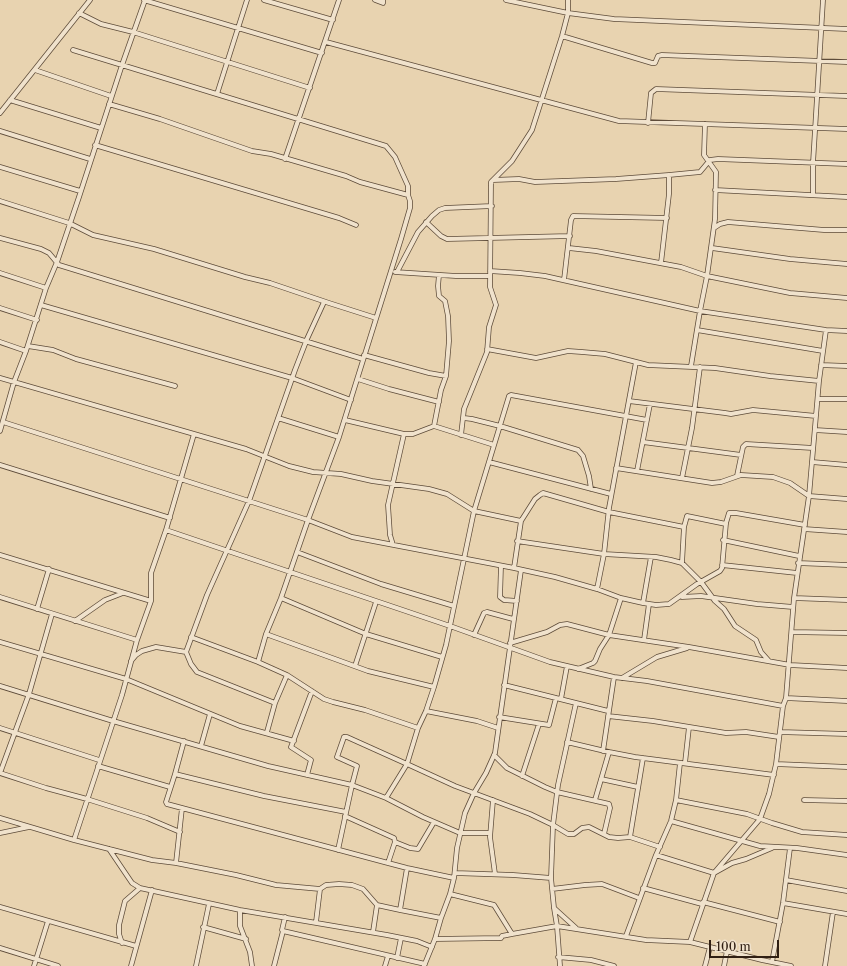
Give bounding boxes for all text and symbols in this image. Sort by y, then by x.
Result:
scale bar [711,932,781,958]
text: 100 m [716,939,751,954]

